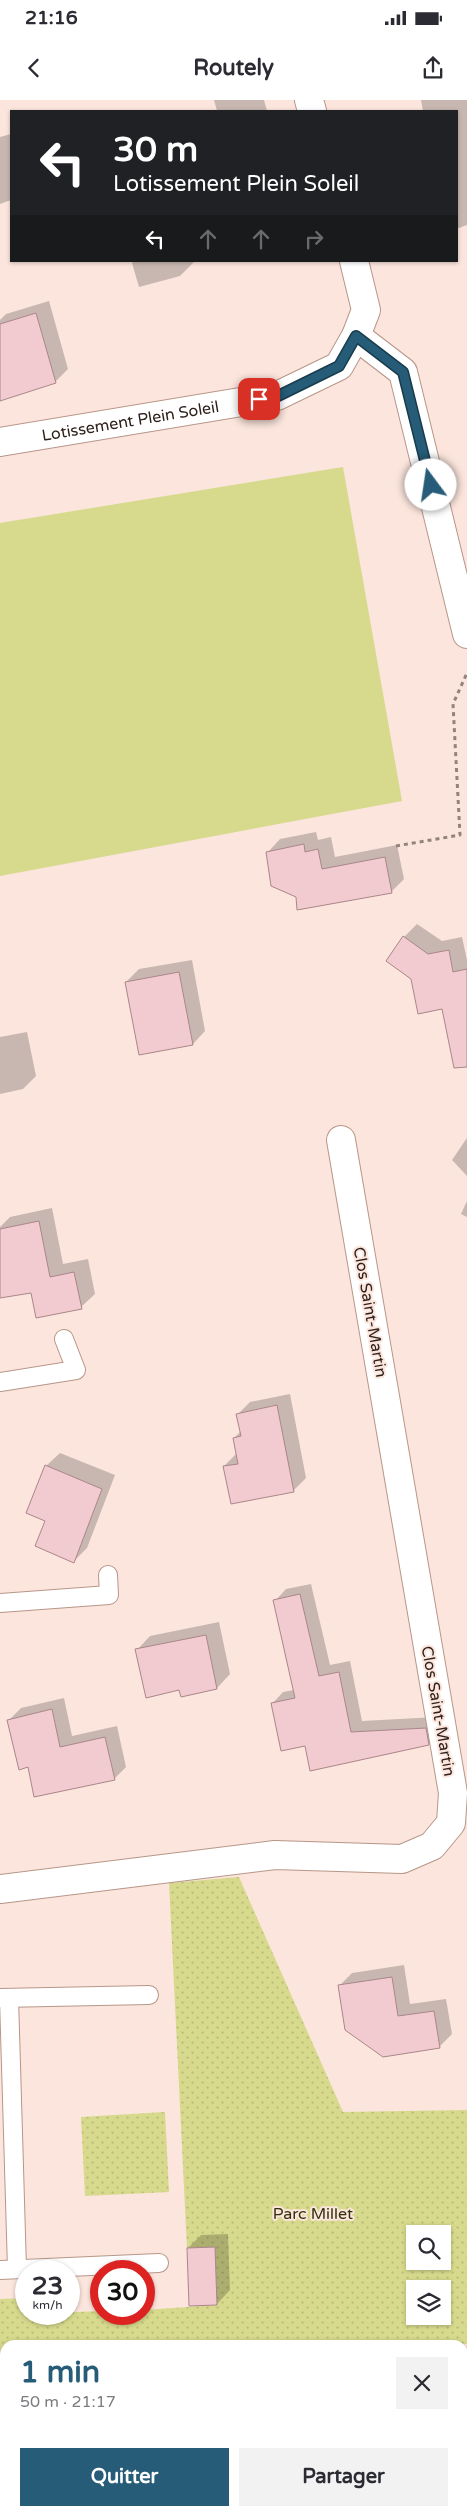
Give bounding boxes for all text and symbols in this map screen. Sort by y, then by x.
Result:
text: 21:16 [25,7,78,29]
icon: back [20,54,48,82]
icon: share [419,54,447,82]
text: Routely [193,55,274,81]
text: 30 m [113,129,198,171]
icon: left [30,130,95,195]
text: Lotissement Plein Soleil [113,171,359,197]
icon: left [141,225,169,253]
icon: ahead [194,225,222,253]
icon: ahead [247,225,275,253]
icon: right [300,225,328,253]
pin [238,378,280,420]
icon: arrive [245,385,273,413]
street label: Lotissement Plein Soleil [40,397,220,446]
position arrow [404,458,456,510]
street label: Clos Saint-Martin [349,1245,391,1379]
street label: Clos Saint-Martin [417,1644,459,1778]
park label: Parc Millet [273,2204,353,2224]
map controls [406,2225,451,2325]
button: search [406,2225,451,2270]
speed limit sign: 30 [90,2260,155,2325]
text: 23 [32,2271,63,2301]
button: layers [406,2280,451,2325]
text: km/h [32,2298,63,2312]
text: 1 min [20,2354,100,2391]
button: close [396,2357,448,2409]
text: 50 m · 21:17 [20,2392,116,2412]
button: Quitter [20,2448,229,2506]
button: Partager [239,2448,448,2506]

